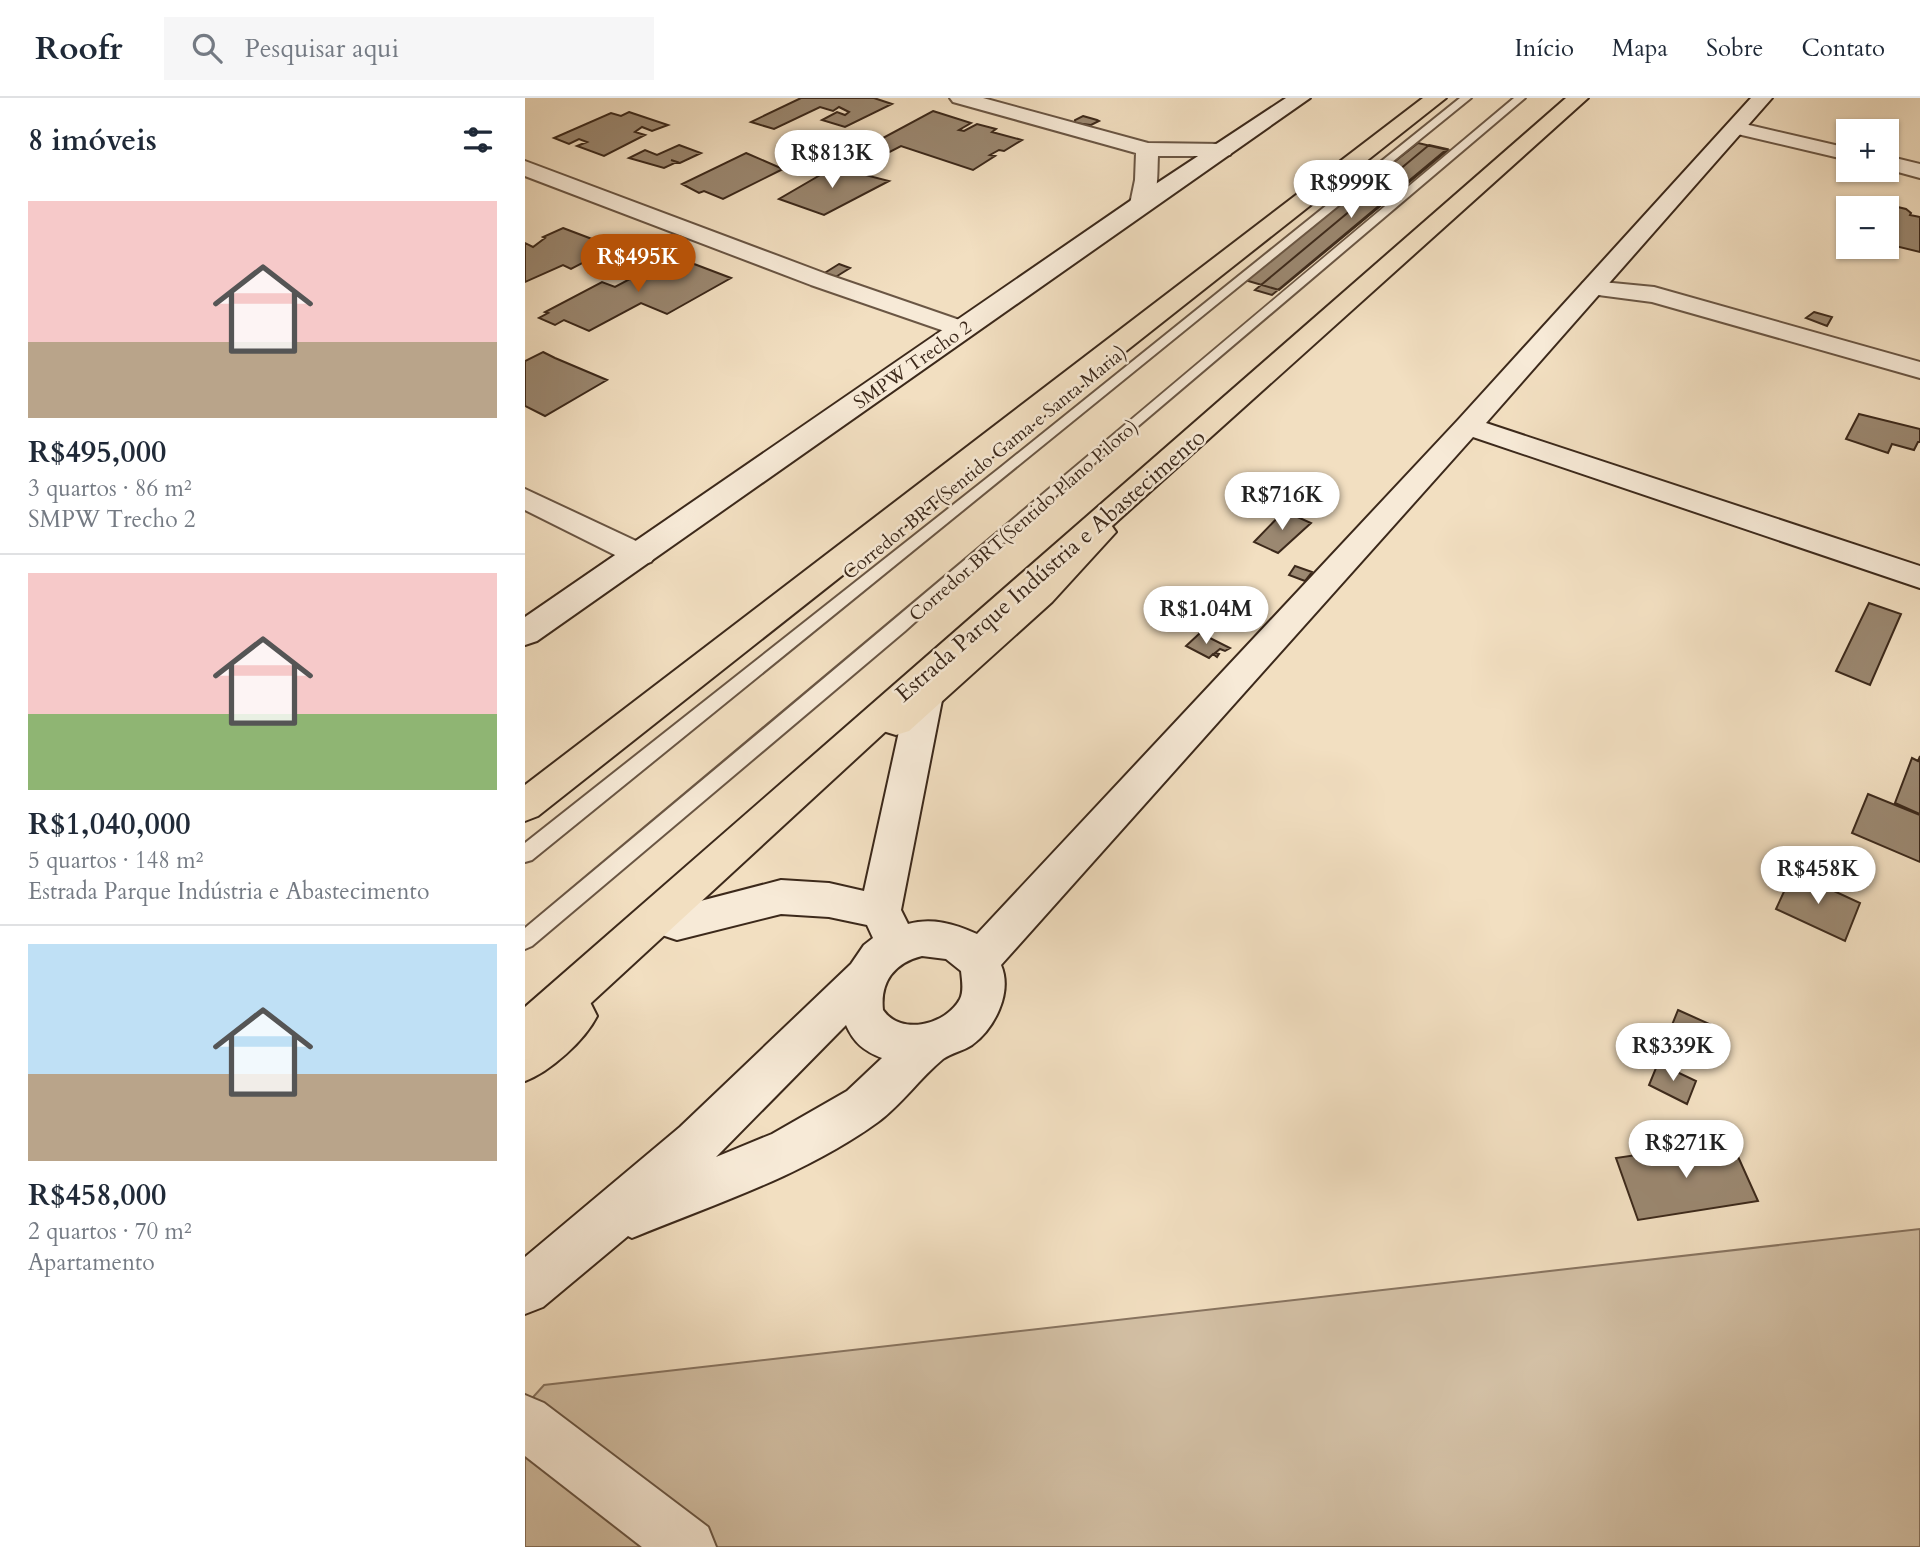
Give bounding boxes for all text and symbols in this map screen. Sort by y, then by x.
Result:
search box [164,17,654,80]
text: Roofr [35,26,122,71]
icon: search [188,29,226,67]
text: Pesquisar aqui [244,31,399,66]
text: Início [1515,32,1574,65]
text: Mapa [1612,32,1668,65]
text: Sobre [1706,32,1764,65]
text: Contato [1802,32,1885,65]
map controls [1836,119,1899,259]
button: + [1836,119,1899,182]
text: 8 imóveis [28,120,157,161]
icon: filters [459,121,497,159]
pin: R$813K [775,130,889,190]
text: R$813K [791,137,873,168]
pin: R$999K [1294,160,1408,220]
text: R$999K [1310,167,1392,198]
button: − [1836,196,1899,259]
pin: R$495K [581,234,695,294]
text: R$495K [597,241,679,272]
icon: home [200,246,326,372]
street label: SMPW Trecho 2 [848,314,977,415]
street label: Corredor BRT(Sentido Gama e Santa Maria) [837,340,1132,586]
street label: Corredor BRT(Sentido Plano Piloto) [903,414,1144,628]
street label: Estrada Parque Indústria e Abastecimento [889,422,1212,709]
text: R$495,000 [28,432,166,473]
pin: R$716K [1225,472,1339,532]
text: 3 quartos · 86 m² [28,473,192,504]
text: R$716K [1241,479,1323,510]
text: SMPW Trecho 2 [28,504,196,535]
pin: R$1.04M [1141,587,1271,646]
text: R$1.04M [1159,593,1253,624]
icon: home [200,618,326,744]
text: R$1,040,000 [28,804,191,845]
text: 5 quartos · 148 m² [28,845,203,876]
pin: R$458K [1761,846,1875,906]
text: R$458K [1777,853,1859,884]
text: Estrada Parque Indústria e Abastecimento [28,876,429,907]
icon: home [200,989,326,1115]
pin: R$339K [1616,1024,1730,1083]
text: R$339K [1632,1030,1714,1061]
pin: R$271K [1629,1121,1743,1180]
text: R$271K [1645,1127,1727,1158]
text: R$458,000 [28,1175,166,1216]
text: 2 quartos · 70 m² [28,1216,192,1247]
text: Apartamento [28,1247,155,1278]

